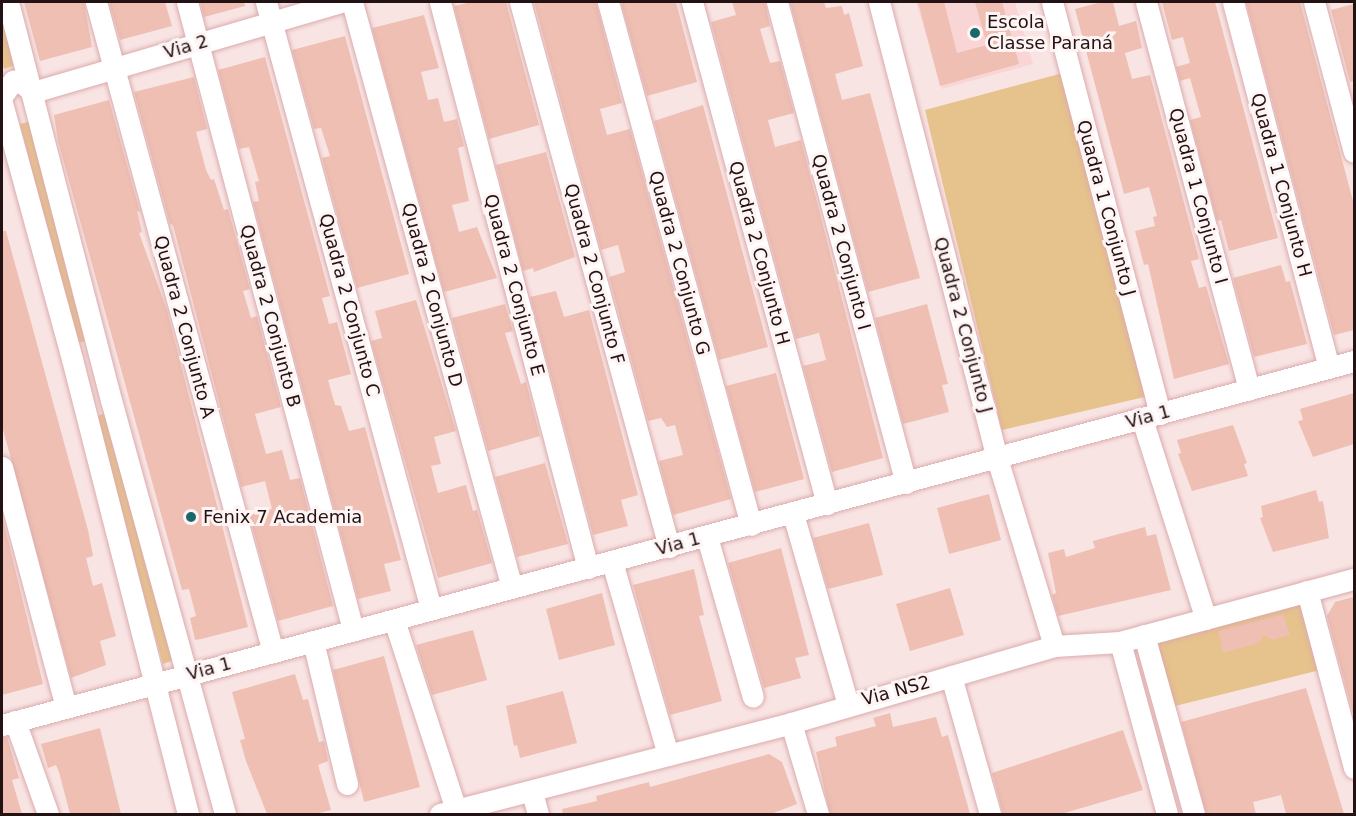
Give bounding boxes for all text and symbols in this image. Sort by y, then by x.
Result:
place label: Escola Classe Paraná [987,12,1113,54]
marker: Escola Classe Paraná [968,26,982,40]
street label: Via 2 [161,30,211,64]
street label: Quadra 1 Conjunto H [1246,91,1316,279]
street label: Quadra 1 Conjunto I [1164,106,1232,286]
street label: Quadra 1 Conjunto J [1072,118,1140,298]
street label: Quadra 2 Conjunto I [807,152,875,332]
street label: Quadra 2 Conjunto H [724,159,794,347]
street label: Quadra 2 Conjunto G [644,168,714,358]
street label: Quadra 2 Conjunto F [559,181,629,367]
street label: Quadra 2 Conjunto E [479,192,549,378]
street label: Quadra 2 Conjunto D [397,201,467,389]
street label: Quadra 2 Conjunto C [314,211,384,399]
street label: Quadra 2 Conjunto B [235,222,305,410]
street label: Quadra 2 Conjunto A [149,233,219,421]
street label: Quadra 2 Conjunto J [929,235,997,415]
street label: Via 1 [1123,401,1173,433]
place label: Fenix 7 Academia [203,506,362,528]
marker: Fenix 7 Academia [184,510,198,524]
street label: Via 1 [653,528,703,560]
street label: Via 1 [184,653,234,685]
street label: Via NS2 [859,672,933,710]

